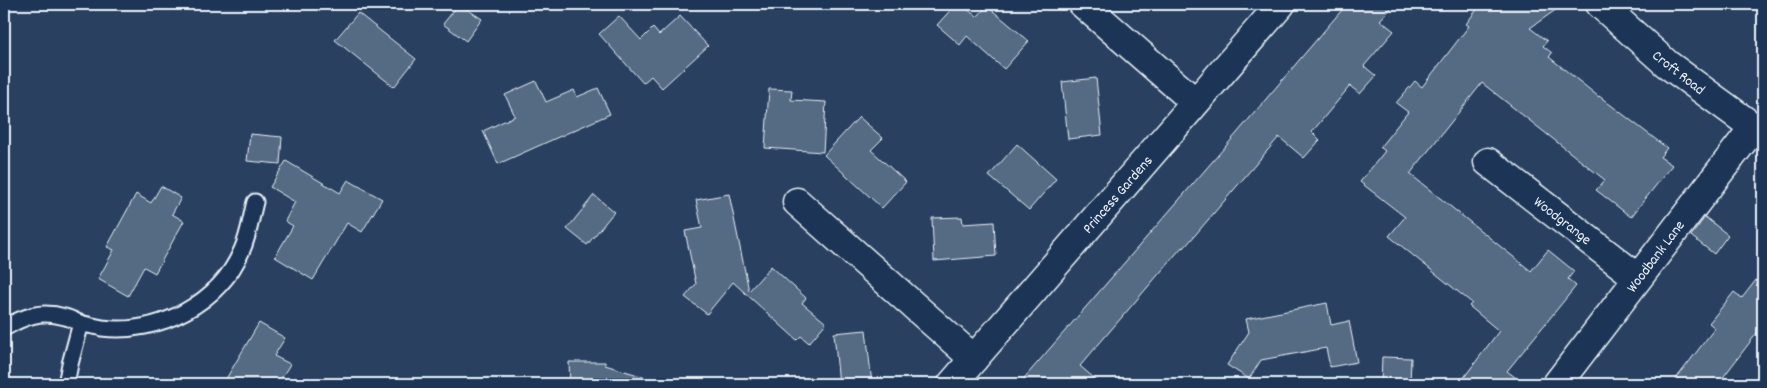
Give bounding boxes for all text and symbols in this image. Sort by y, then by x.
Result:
street label: Croft Road [1647,46,1709,101]
street label: Princess Gardens [1078,151,1159,239]
street label: Woodgrange [1528,192,1596,252]
street label: Woodbank Lane [1622,216,1691,298]

